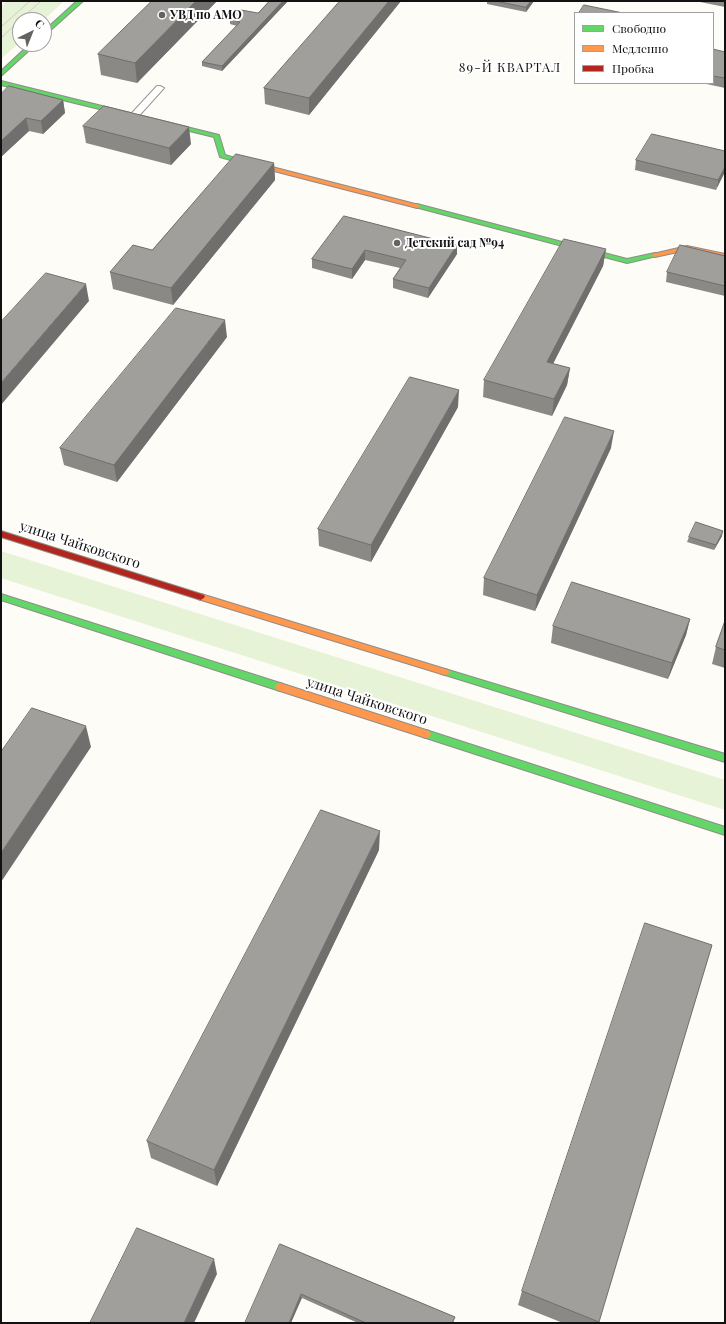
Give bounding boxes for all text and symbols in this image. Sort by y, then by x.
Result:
place label: УВД по АМО [170,8,242,22]
marker: УВД по АМО [157,10,167,20]
north arrow [12,12,52,52]
legend [574,12,714,84]
text: С [32,15,48,32]
text: Свободно [612,20,666,36]
text: Медленно [612,40,668,56]
district label: 89-Й КВАРТАЛ [459,60,561,76]
text: Пробка [612,60,654,76]
place label: Детский сад №94 [405,236,504,250]
marker: Детский сад №94 [392,238,402,248]
street label: улица Чайковского [18,518,142,572]
street label: улица Чайковского [305,674,429,728]

